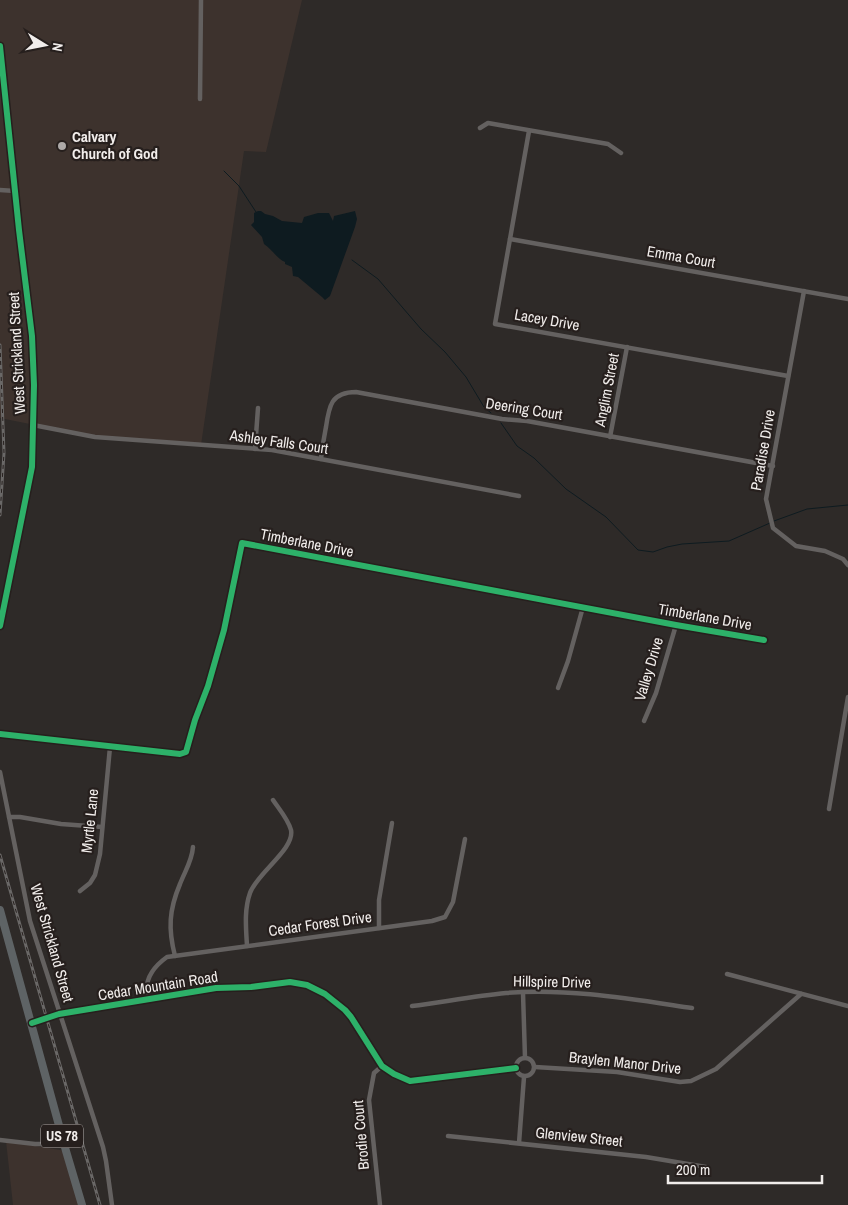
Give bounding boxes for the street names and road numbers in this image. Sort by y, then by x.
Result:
street label: Emma Court [645,240,717,273]
street label: West Strickland Street [3,291,30,415]
street label: Lacey Drive [513,303,581,336]
street label: Anglim Street [589,351,624,429]
street label: Deering Court [484,392,564,425]
street label: Paradise Drive [745,408,780,492]
street label: Ashley Falls Court [227,424,330,459]
street label: Timberlane Drive [259,523,356,562]
street label: Timberlane Drive [657,598,754,635]
street label: Valley Drive [629,634,668,703]
street label: Myrtle Lane [76,788,103,854]
street label: West Strickland Street [26,881,80,1005]
street label: Cedar Forest Drive [267,906,373,941]
street label: Cedar Mountain Road [97,966,219,1005]
street label: Hillspire Drive [513,970,591,993]
street label: Braylen Manor Drive [568,1046,682,1079]
street label: Brodie Court [347,1099,374,1171]
street label: Glenview Street [534,1121,624,1152]
road number: US 78 [41,1124,83,1148]

